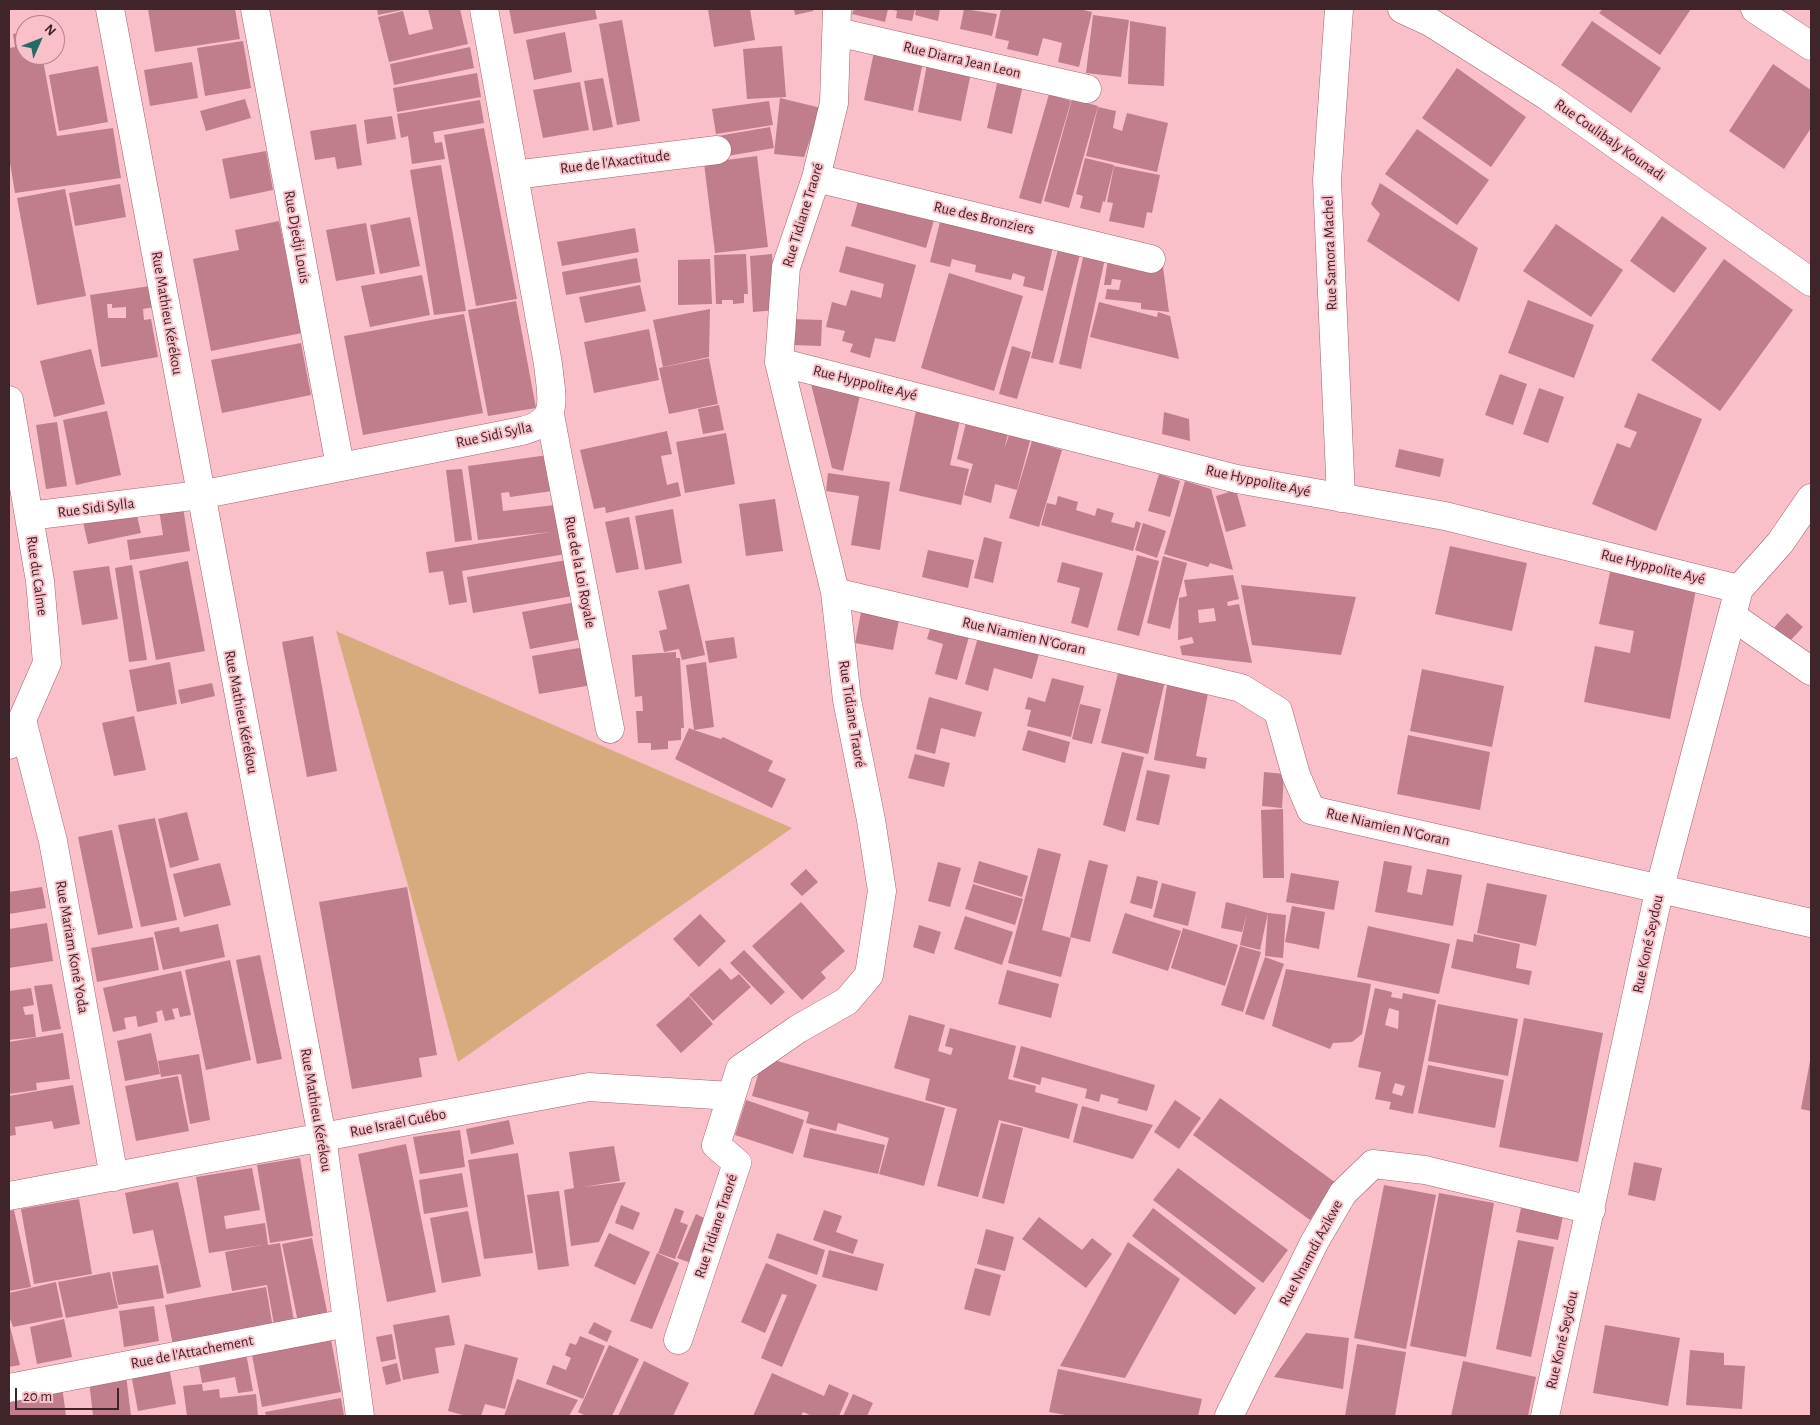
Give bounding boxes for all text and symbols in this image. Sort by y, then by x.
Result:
north arrow [15,15,65,65]
text: N [42,22,58,39]
street label: Rue Diarra Jean Leon [901,38,1023,82]
street label: Rue Coulibaly Kounadi [1551,95,1669,185]
street label: Rue de l'Axactitude [559,146,671,178]
street label: Rue Tidiane Traoré [779,161,827,269]
street label: Rue Djedji Louis [280,189,314,285]
street label: Rue Samora Machel [1319,195,1341,311]
street label: Rue des Bronziers [932,198,1036,238]
street label: Rue Mathieu Kérékou [147,250,187,376]
street label: Rue Hyppolite Ayé [811,361,919,405]
street label: Rue Sidi Sylla [454,418,534,452]
street label: Rue Hyppolite Ayé [1204,461,1312,501]
street label: Rue Sidi Sylla [57,494,135,522]
street label: Rue de la Loi Royale [560,515,600,629]
street label: Rue du Calme [23,535,51,617]
street label: Rue Hyppolite Ayé [1599,545,1707,589]
street label: Rue Niamien N'Goran [961,613,1087,659]
street label: Rue Mathieu Kérékou [220,649,262,775]
street label: Rue Tidiane Traoré [835,659,869,769]
street label: Rue Niamien N'Goran [1325,804,1451,850]
street label: Rue Mariam Koné Yoda [51,879,93,1015]
street label: Rue Koné Seydou [1629,893,1667,995]
street label: Rue Mathieu Kérékou [296,1047,336,1173]
street label: Rue Israël Guébo [349,1105,447,1141]
street label: Rue Tidiane Traoré [691,1172,741,1280]
street label: Rue Nnamdi Azikwe [1275,1197,1347,1309]
street label: Rue Koné Seydou [1542,1289,1582,1391]
street label: Rue de l'Attachement [129,1331,255,1373]
scale bar [18,1378,121,1410]
text: 20 m [23,1389,52,1404]

